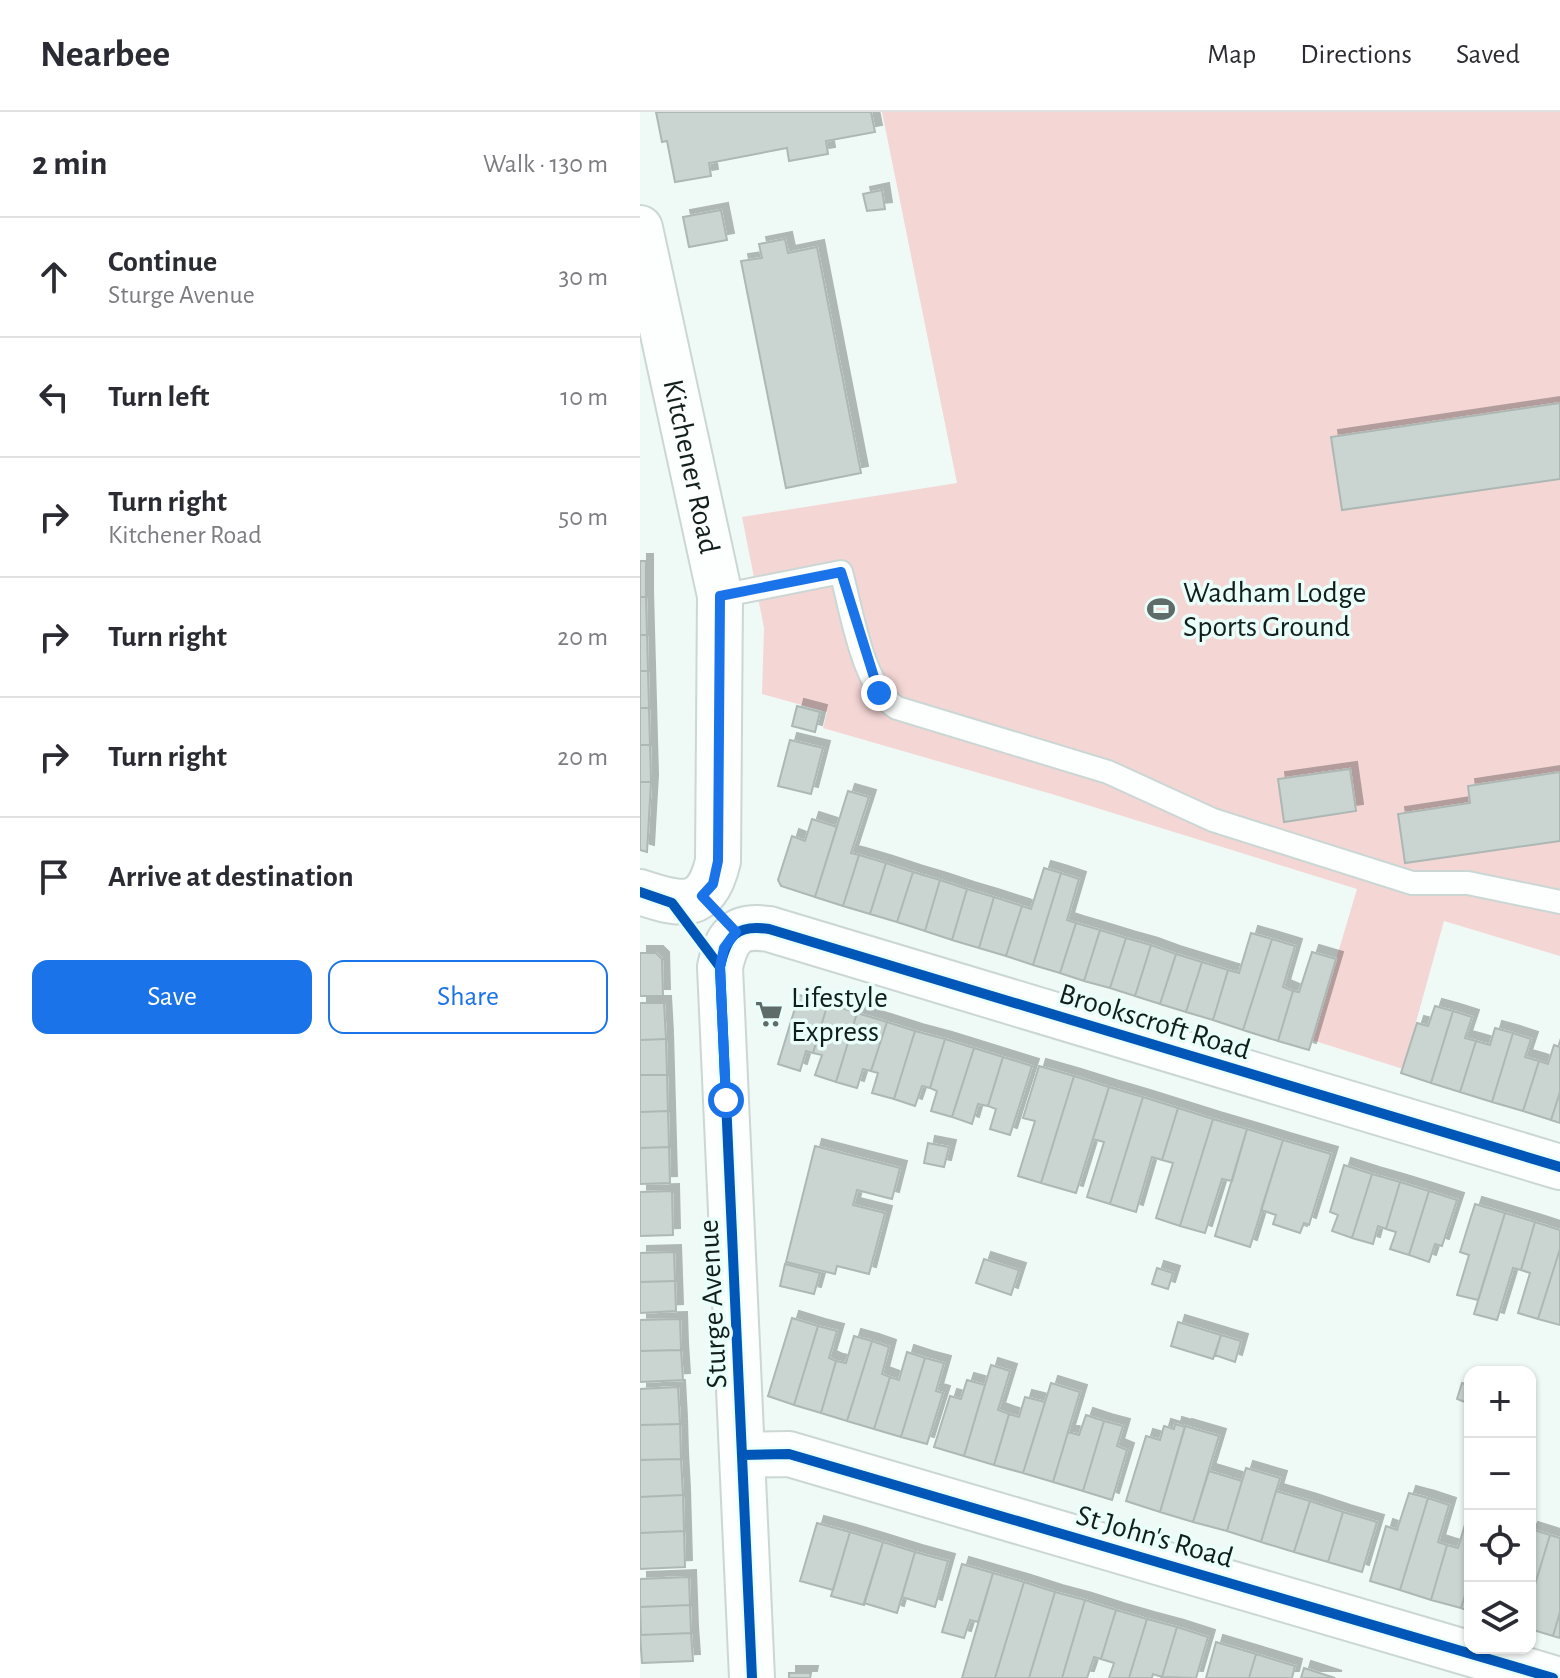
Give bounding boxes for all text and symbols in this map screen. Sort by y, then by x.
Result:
text: Nearbee [40,36,170,74]
text: Map [1207,41,1256,69]
text: Directions [1300,41,1412,69]
text: Saved [1456,41,1520,69]
text: 2 min [32,147,107,181]
text: Walk · 130 m [483,151,608,177]
text: Continue [108,247,217,277]
icon: ahead [32,255,76,299]
text: 30 m [558,264,608,290]
text: Sturge Avenue [108,282,255,308]
icon: left [32,375,76,419]
street label: Kitchener Road [657,377,724,557]
text: Turn left [108,382,209,412]
text: 10 m [560,384,608,410]
text: Turn right [108,487,227,517]
icon: right [32,495,76,539]
text: 50 m [558,504,608,530]
text: Kitchener Road [108,522,262,548]
place label: Wadham Lodge Sports Ground [1183,578,1366,642]
sports icon: Wadham Lodge Sports Ground [1146,594,1176,624]
icon: right [32,615,76,659]
text: Turn right [108,622,227,652]
text: 20 m [557,624,608,650]
route end [861,675,897,711]
icon: right [32,735,76,779]
text: Turn right [108,742,227,772]
text: 20 m [557,744,608,770]
icon: arrive [32,855,76,899]
text: Arrive at destination [108,862,354,892]
button: Save [32,960,312,1034]
button: Share [328,960,608,1034]
street label: Brookscroft Road [1055,979,1254,1065]
place label: Lifestyle Express [791,983,888,1047]
supermarket icon: Lifestyle Express [754,999,784,1029]
route start [708,1082,744,1118]
street label: Sturge Avenue [694,1219,732,1389]
map controls [1464,1366,1536,1654]
button: + [1464,1366,1536,1438]
button: − [1464,1438,1536,1510]
street label: St John's Road [1073,1500,1237,1574]
button: locate [1464,1510,1536,1582]
button: layers [1464,1582,1536,1654]

